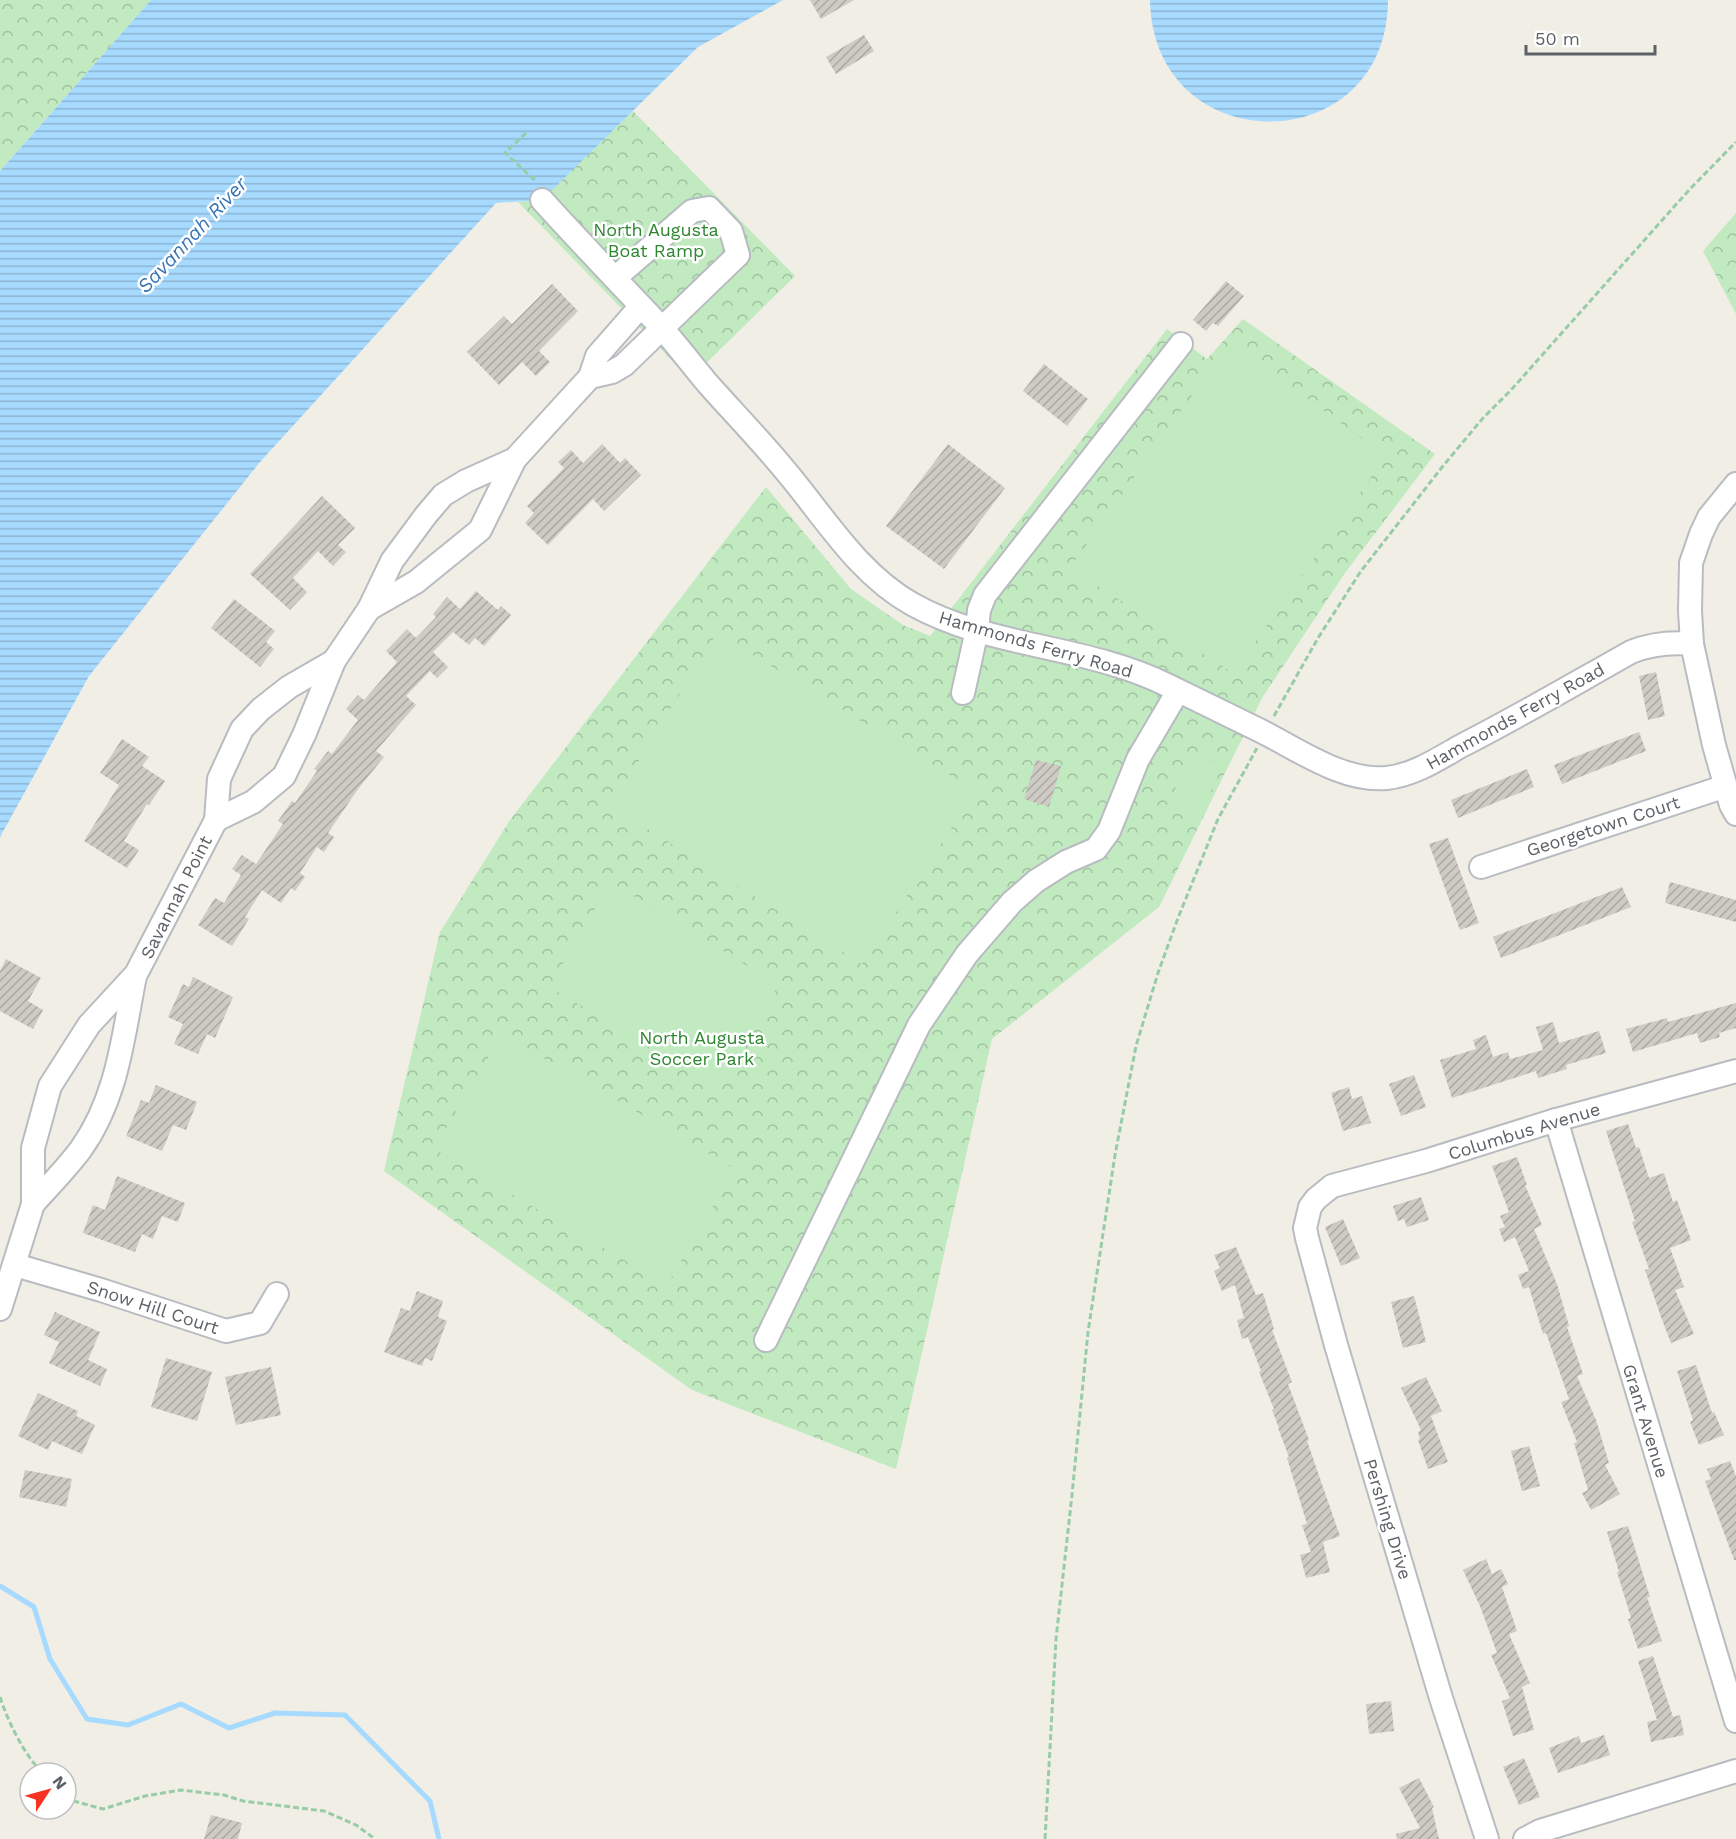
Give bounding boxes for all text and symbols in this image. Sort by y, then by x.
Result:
scale bar [1526,18,1655,56]
text: 50 m [1535,28,1580,49]
water label: Savannah River [132,171,253,298]
park label: North Augusta Boat Ramp [593,219,719,261]
street label: Hammonds Ferry Road [937,606,1135,682]
street label: Hammonds Ferry Road [1422,658,1608,774]
street label: Georgetown Court [1524,791,1683,861]
street label: Savannah Point [136,832,216,962]
park label: North Augusta Soccer Park [639,1027,765,1069]
street label: Columbus Avenue [1445,1098,1603,1164]
street label: Snow Hill Court [85,1276,222,1338]
street label: Grant Avenue [1619,1362,1673,1480]
street label: Pershing Drive [1360,1456,1416,1582]
north arrow [18,1761,78,1821]
text: N [49,1772,71,1793]

